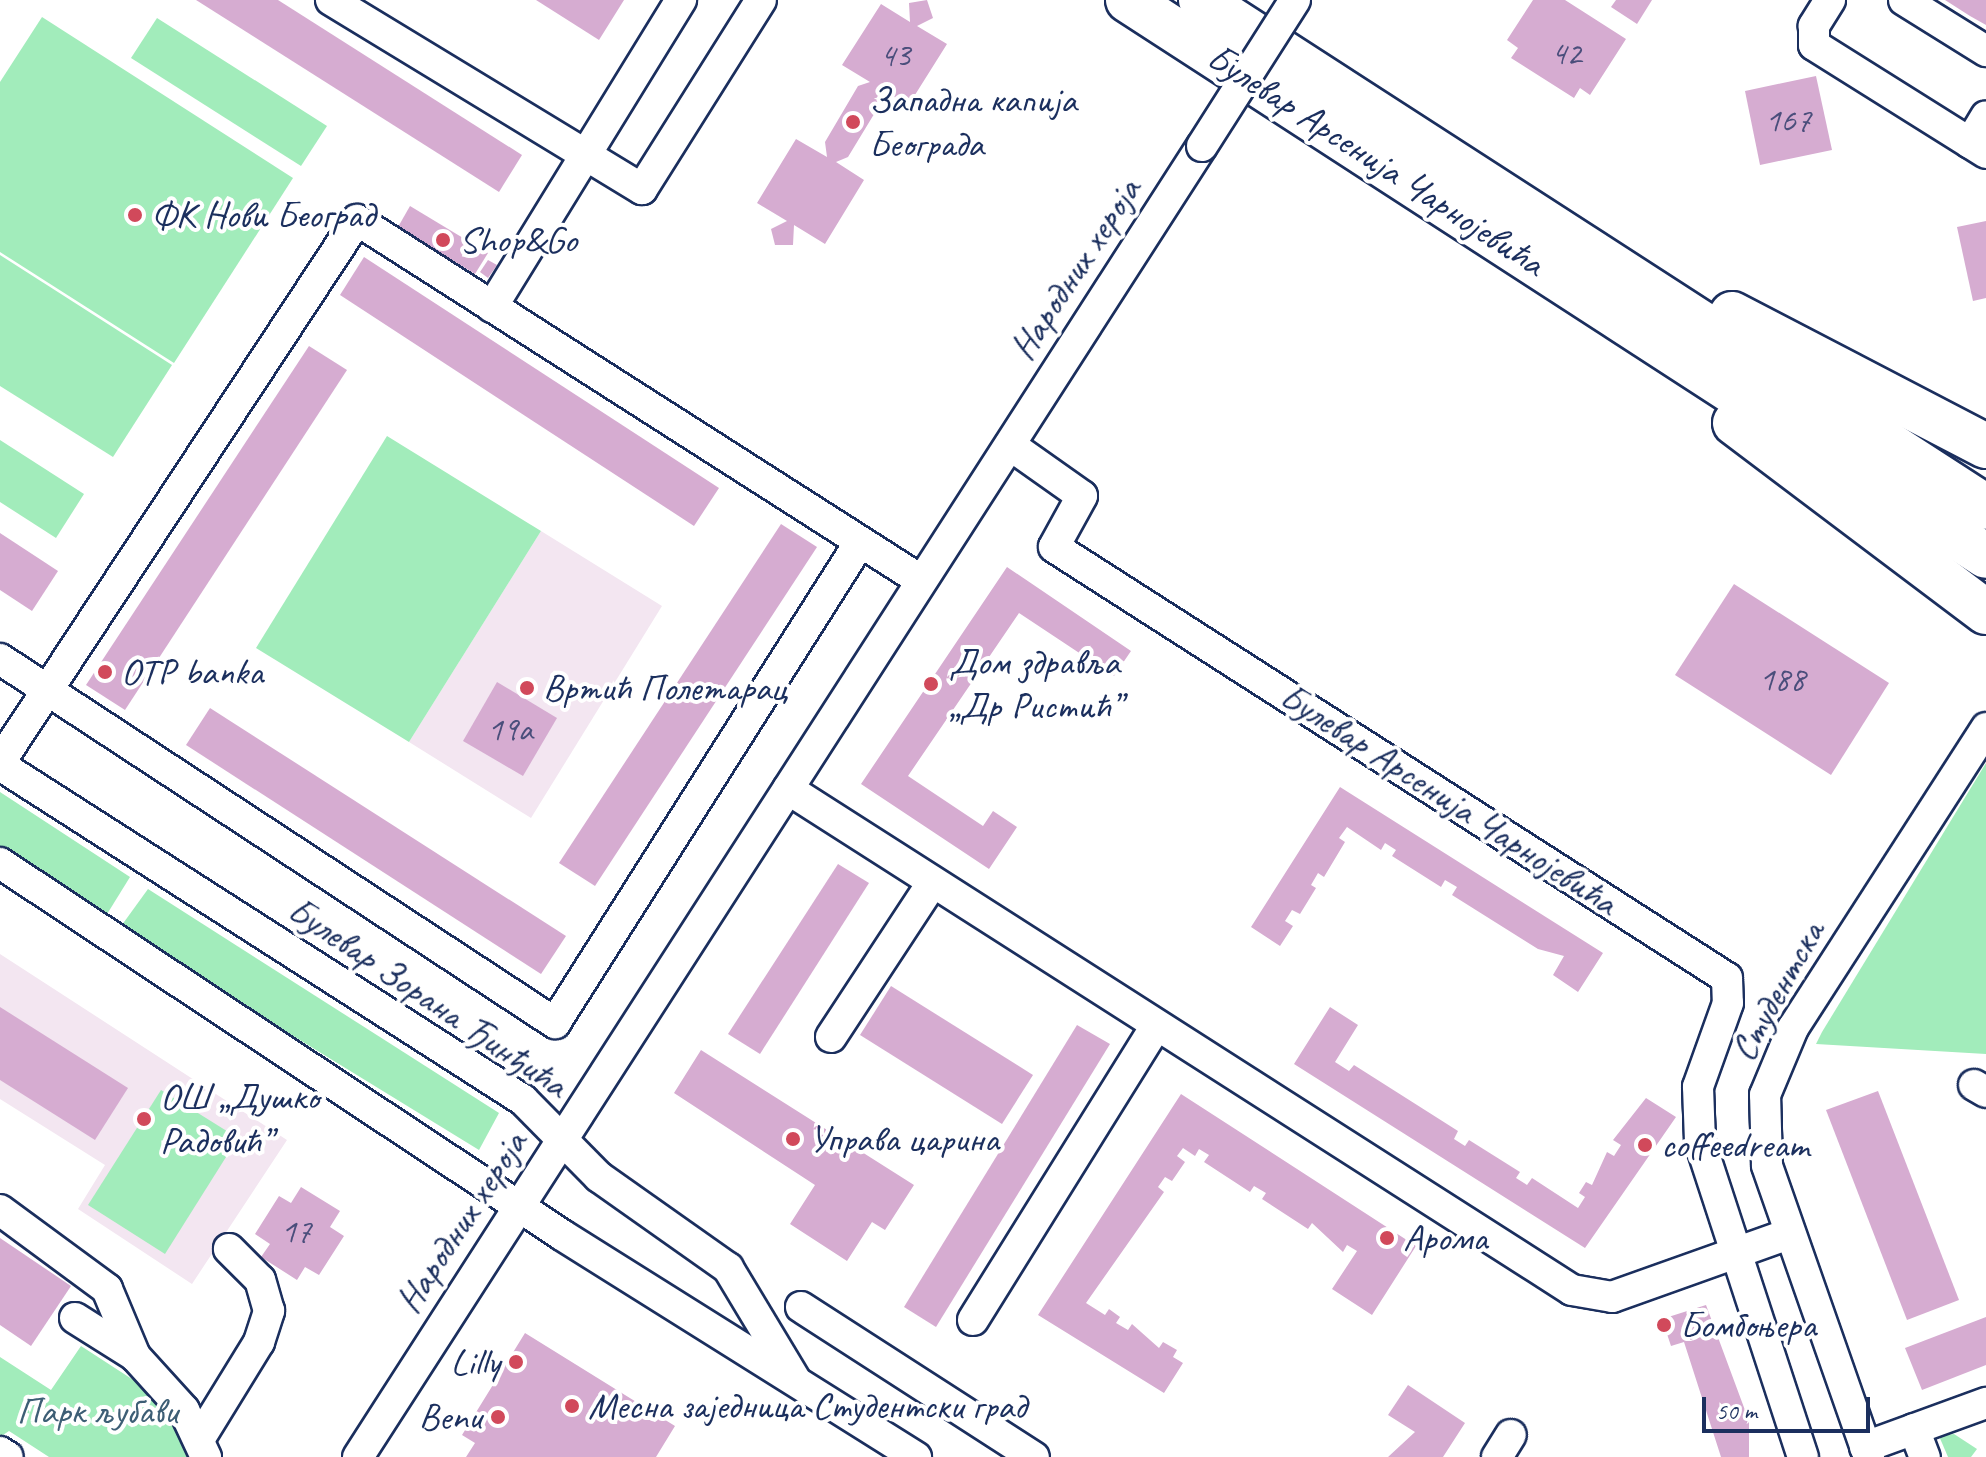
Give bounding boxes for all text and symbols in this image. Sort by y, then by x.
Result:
house number: 42 [1551,33,1581,73]
street label: Булевар Арсенија Чарнојевића [1198,34,1554,286]
house number: 43 [880,35,910,75]
place label: Западна капија Београда [869,77,1077,166]
house number: 167 [1765,100,1811,140]
marker: Западна капија Београда [844,113,862,131]
street label: Народних хероја [999,170,1151,368]
place label: ФК Нови Београд [151,192,374,238]
marker: ФК Нови Београд [126,206,144,224]
place label: Shop&Go [459,217,577,263]
marker: Shop&Go [434,231,452,249]
place label: Дом здравља „Др Ристић” [949,639,1120,728]
place label: OTP banka [121,649,263,695]
house number: 188 [1759,659,1805,699]
marker: OTP banka [96,663,114,681]
place label: Вртић Полетарац [543,665,787,711]
marker: Дом здравља „Др Ристић” [920,673,942,695]
street label: Булевар Арсенија Чарнојевића [1271,673,1627,925]
marker: Вртић Полетарац [518,679,536,697]
house number: 19a [487,709,533,749]
street label: Булевар Зорана Ђинђића [280,887,576,1107]
street label: Студентска [1720,913,1834,1069]
place label: ОШ „Душко Радовић” [160,1074,319,1164]
marker: ОШ „Душко Радовић” [135,1110,153,1128]
place label: Управа царина [809,1116,1003,1162]
place label: coffeedream [1661,1122,1809,1168]
street label: Народних хероја [385,1123,537,1321]
marker: Управа царина [784,1130,802,1148]
marker: coffeedream [1636,1136,1654,1154]
house number: 17 [281,1211,311,1251]
place label: Арома [1403,1215,1487,1261]
marker: Арома [1378,1229,1396,1247]
place label: Бомбоњера [1680,1302,1816,1348]
marker: Бомбоњера [1655,1316,1673,1334]
place label: Lilly [451,1339,500,1385]
marker: Lilly [507,1353,525,1371]
scale bar [1706,1381,1874,1431]
place label: Месна заједница Студентски град [588,1383,1027,1429]
park label: Парк љубави [17,1388,177,1434]
place label: Benu [419,1394,482,1440]
text: 50 m [1716,1396,1757,1426]
marker: Месна заједница Студентски град [563,1397,581,1415]
marker: Benu [489,1408,507,1426]

